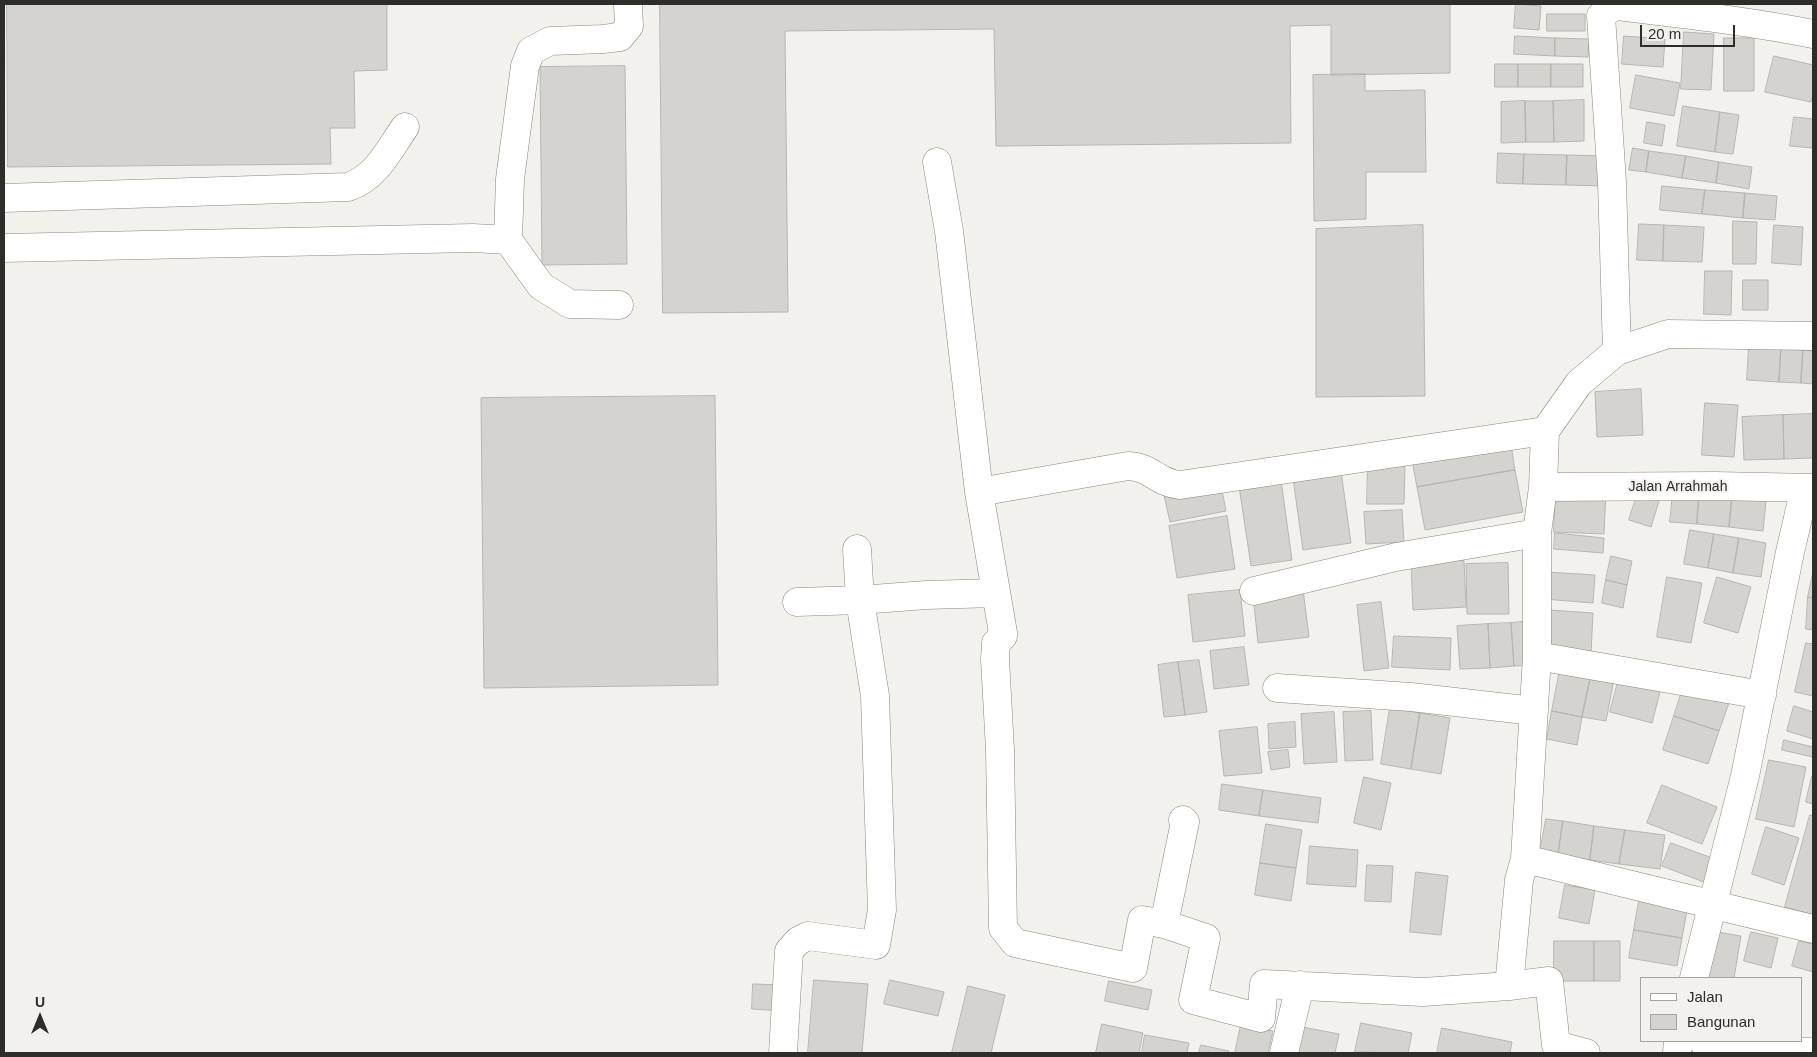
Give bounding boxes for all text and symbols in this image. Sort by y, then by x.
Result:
scale bar [1642,15,1737,47]
text: 20 m [1648,25,1681,42]
street label: Jalan Arrahmah [1629,479,1727,495]
legend [1640,977,1802,1042]
text: Jalan [1687,988,1723,1005]
north arrow [15,992,65,1042]
text: U [35,994,45,1010]
text: Bangunan [1687,1013,1755,1030]

